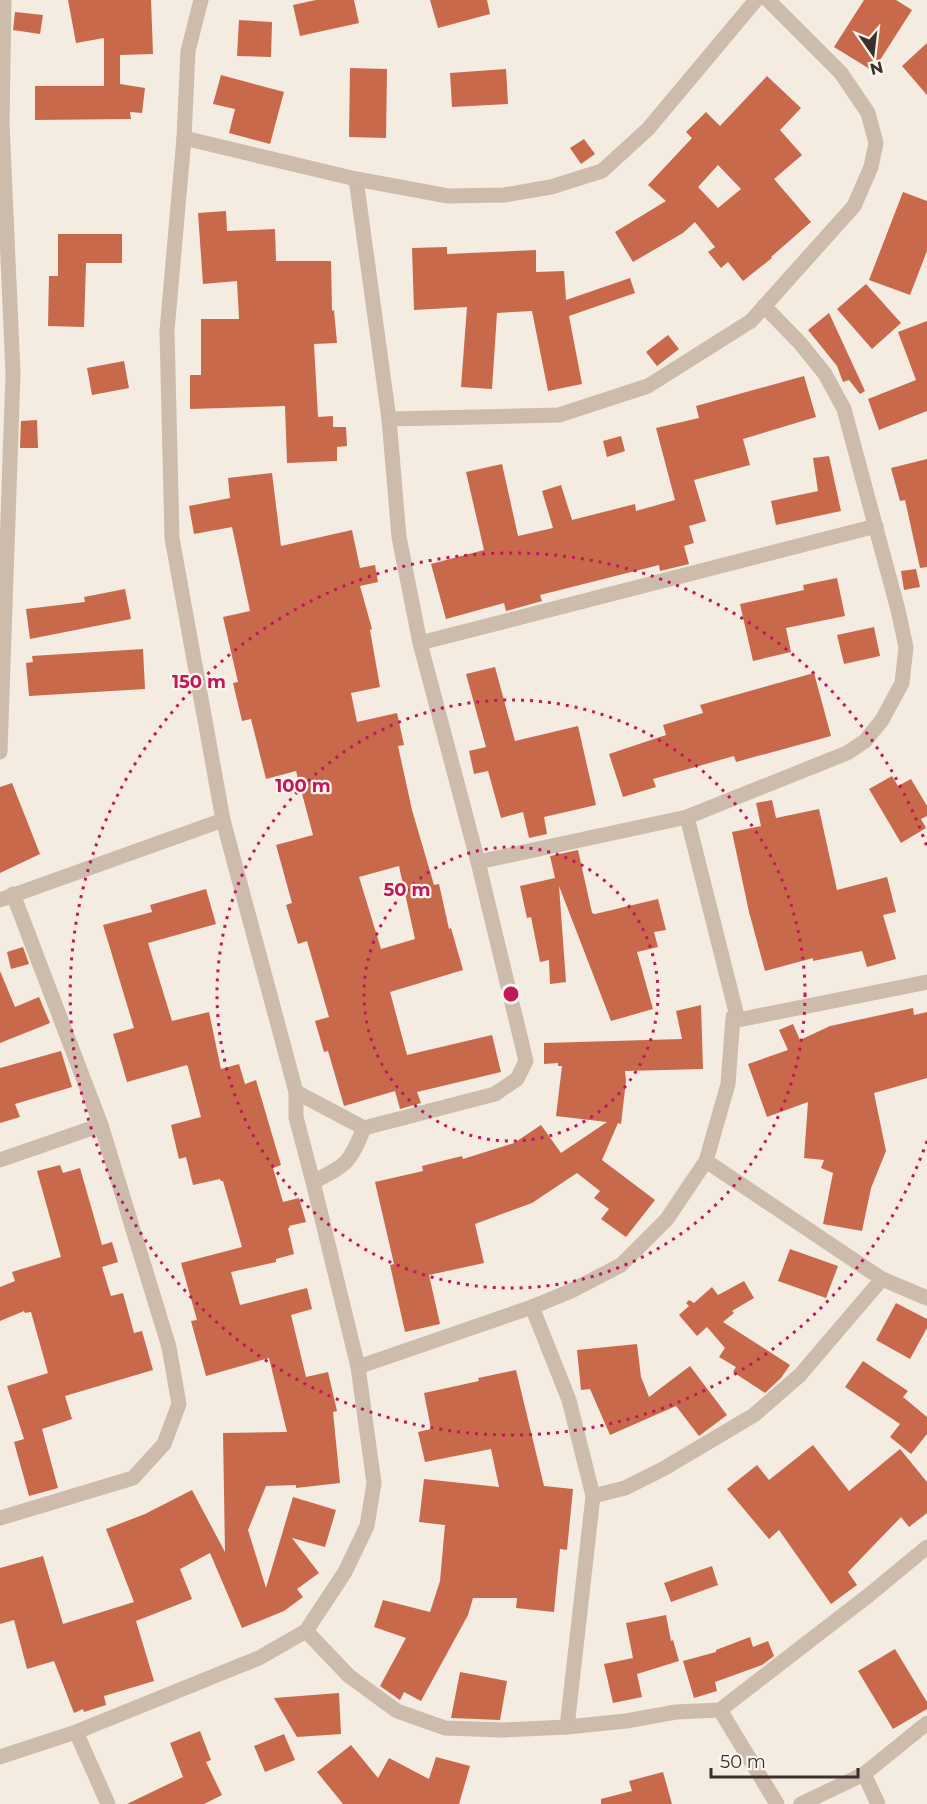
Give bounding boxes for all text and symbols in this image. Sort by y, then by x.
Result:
north arrow [843,24,903,84]
text: N [868,57,885,79]
text: 150 m [172,671,226,693]
text: 100 m [275,775,331,797]
text: 50 m [384,879,430,901]
centre of rings [501,984,521,1004]
scale bar [711,1741,858,1779]
text: 50 m [720,1751,766,1773]

